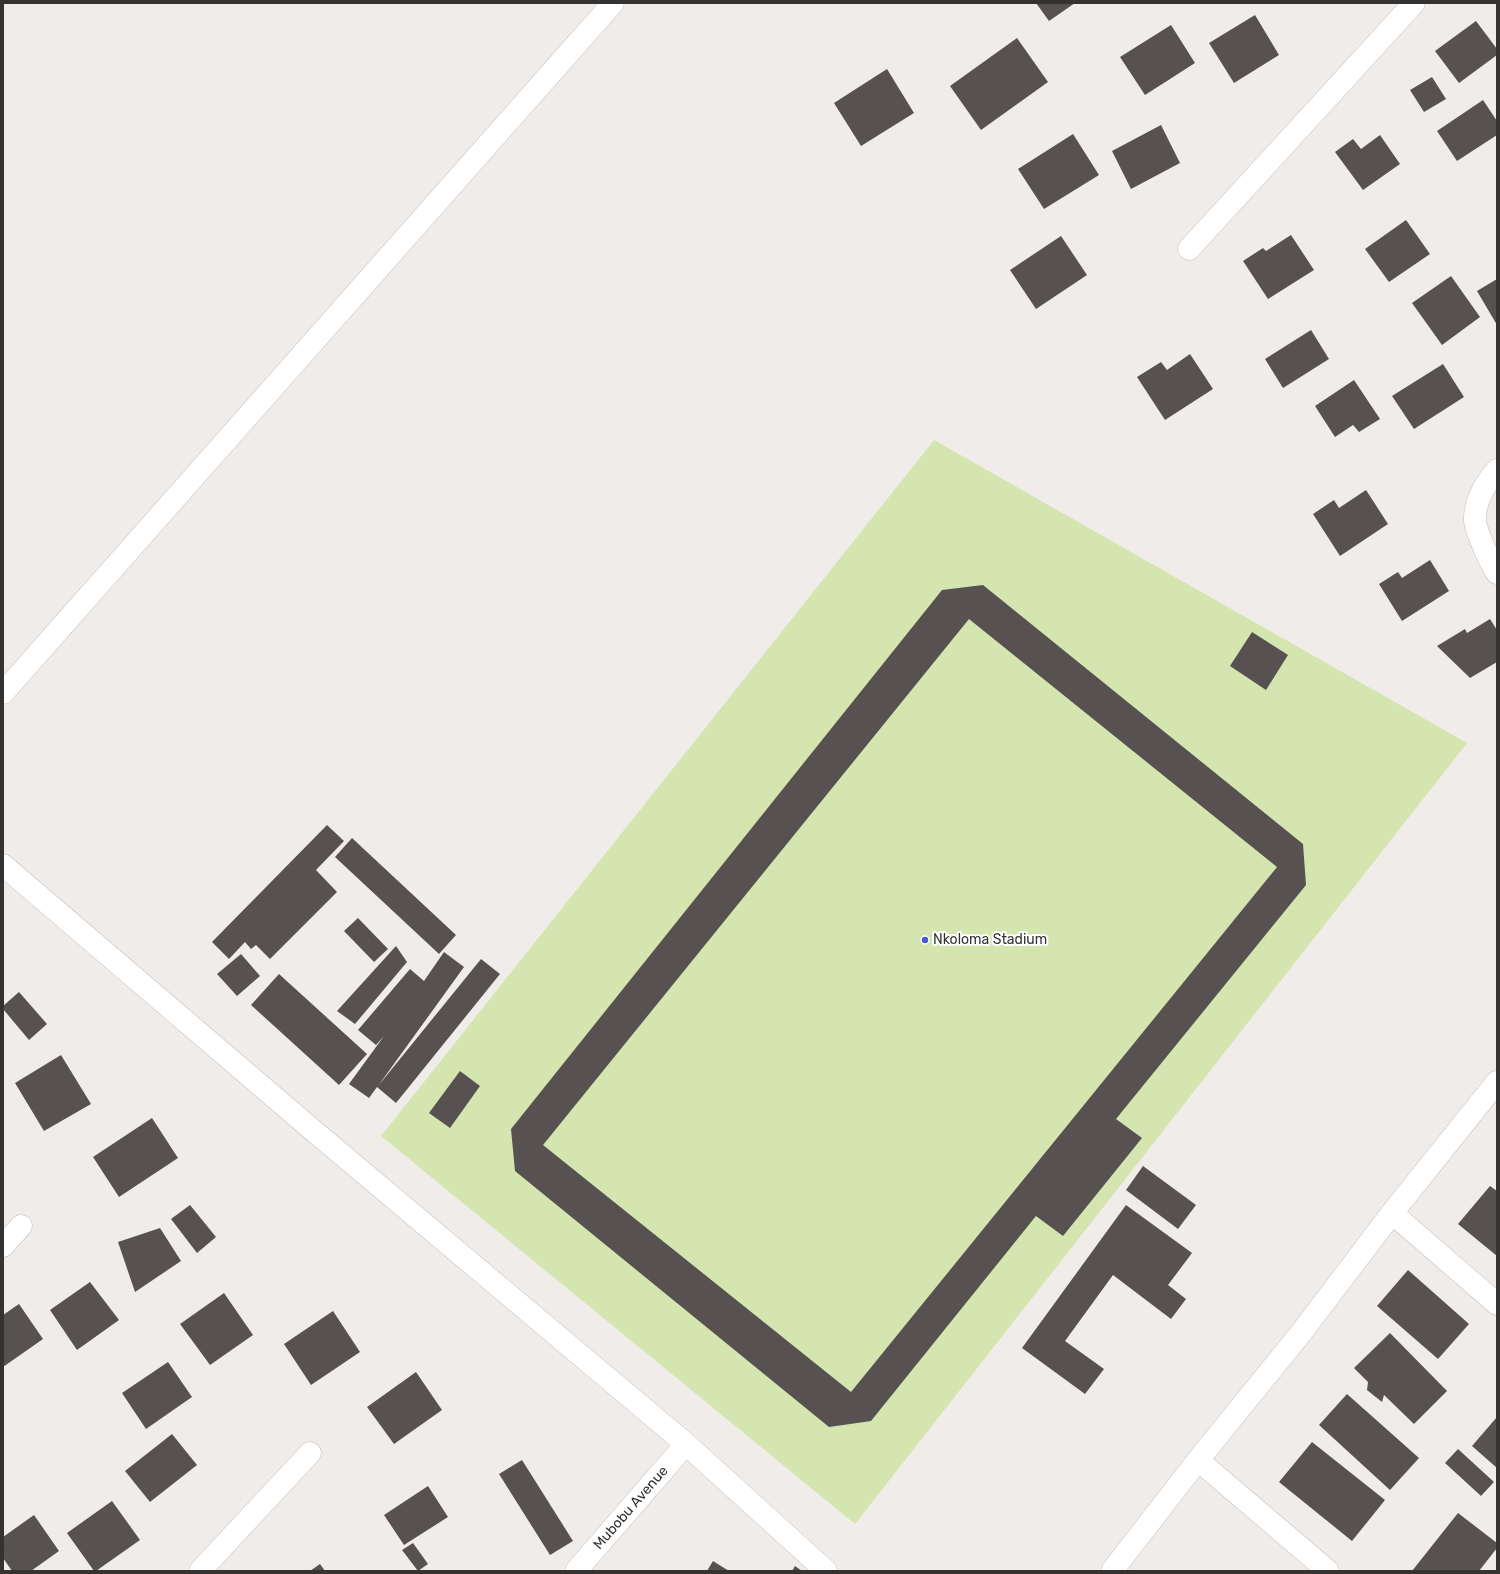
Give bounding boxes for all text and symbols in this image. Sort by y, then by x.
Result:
place label: Nkoloma Stadium [933,932,1047,948]
marker: Nkoloma Stadium [920,935,930,945]
street label: Mubobu Avenue [590,1463,672,1553]

